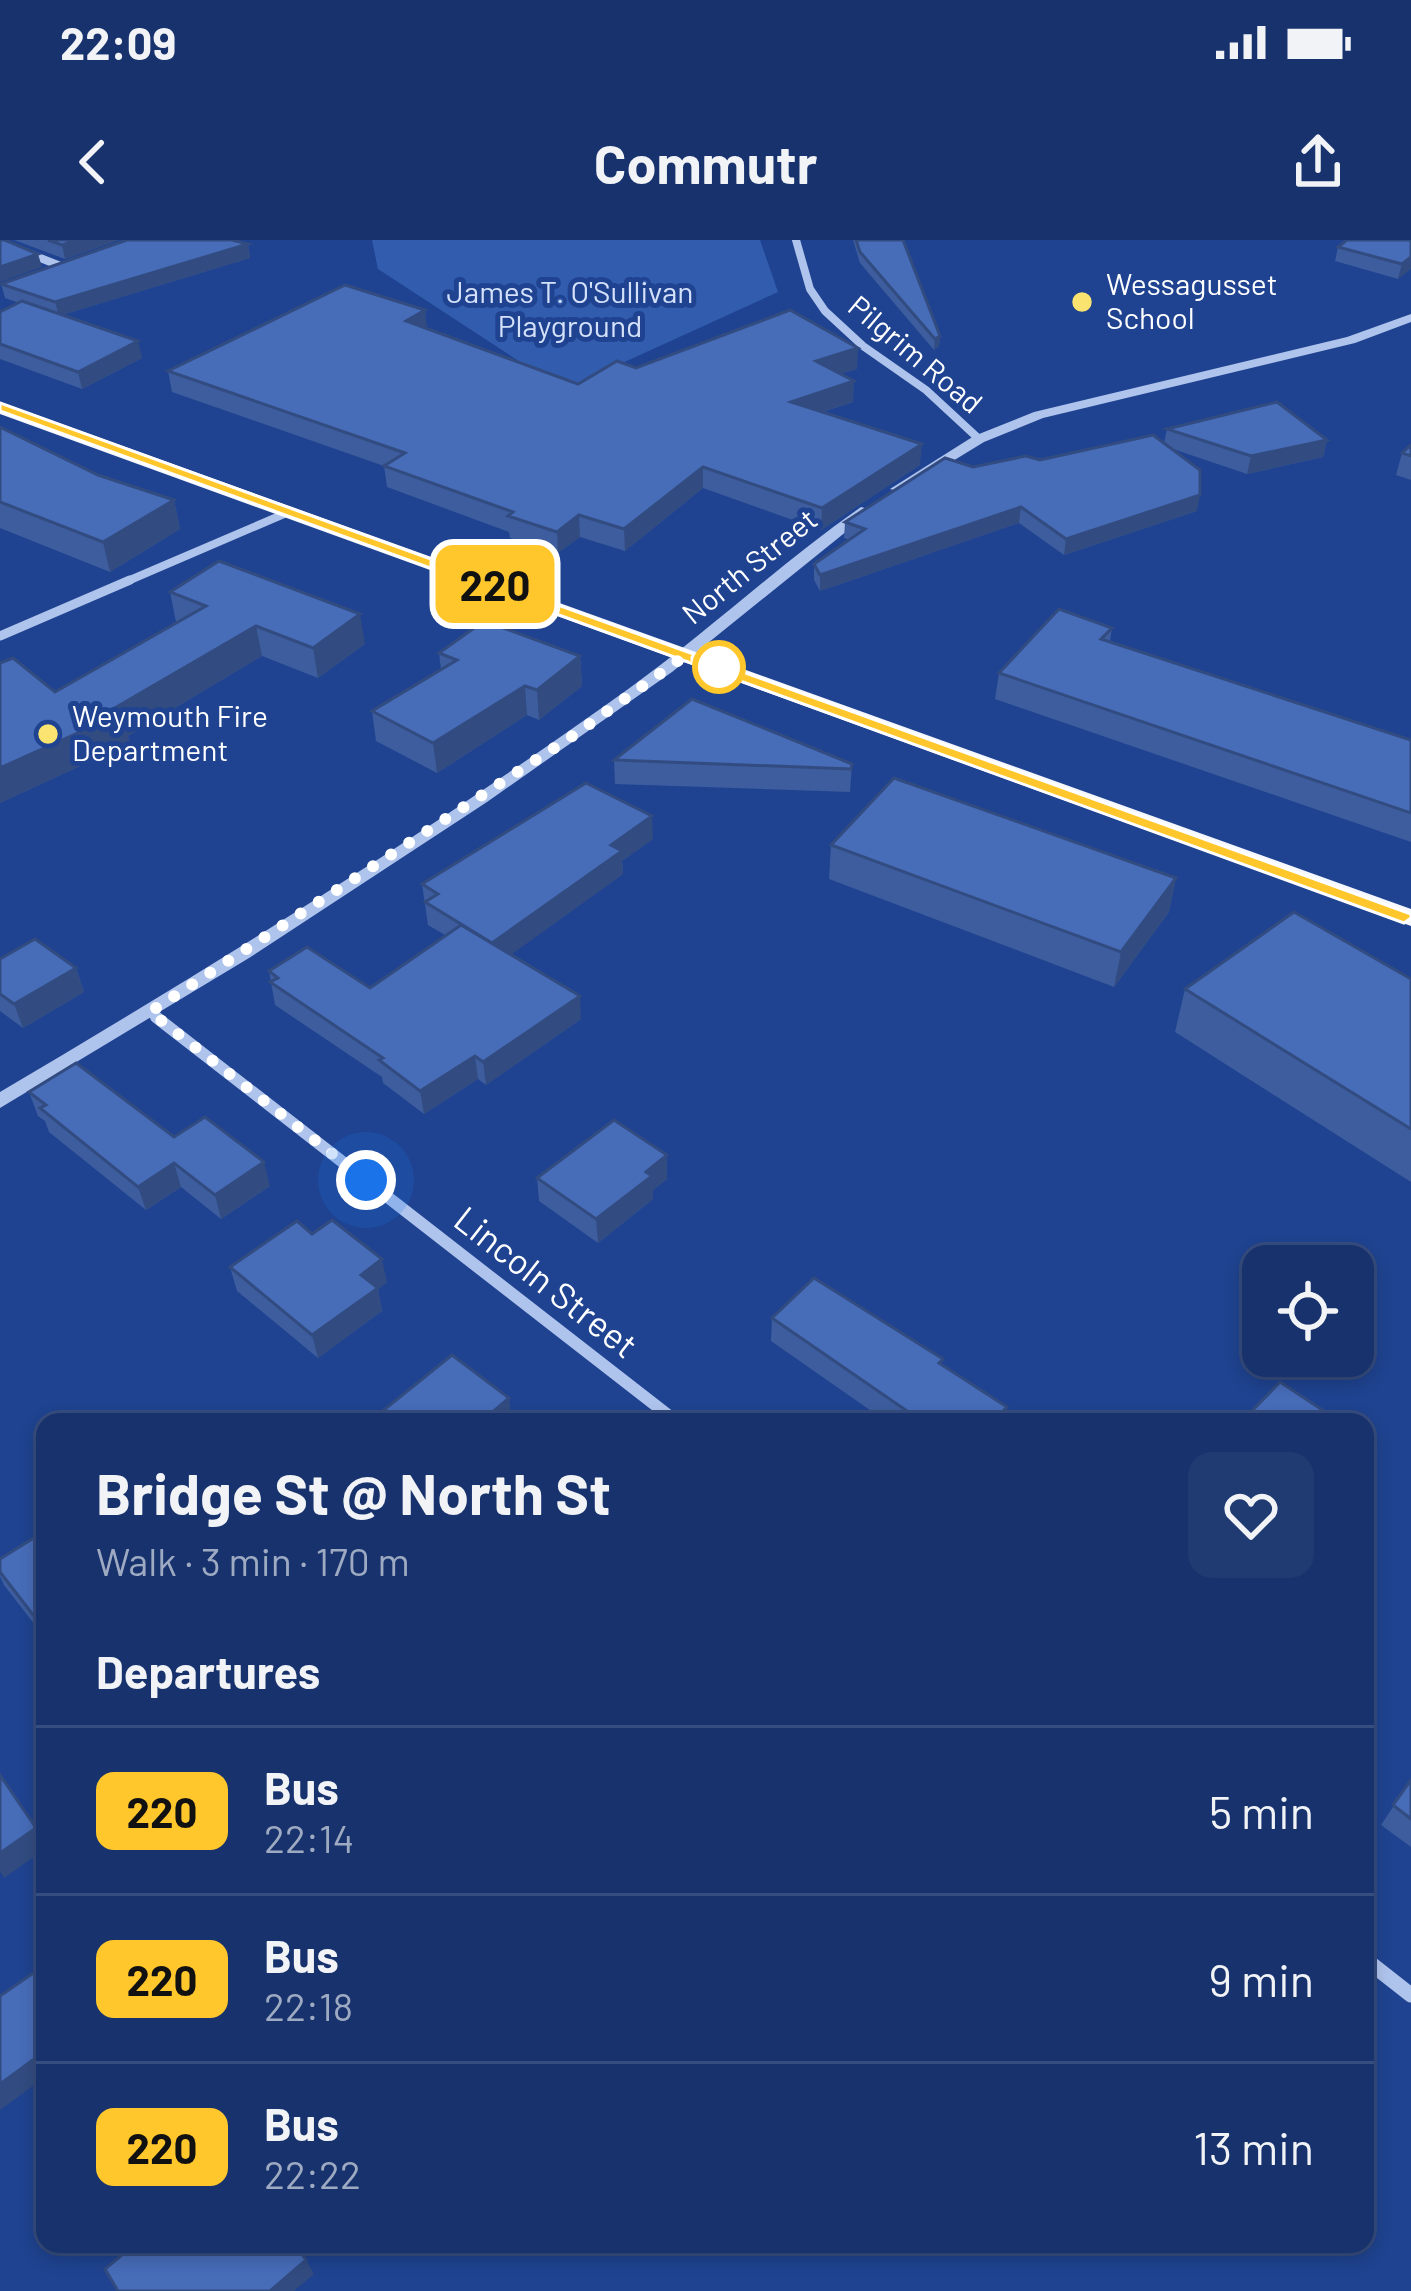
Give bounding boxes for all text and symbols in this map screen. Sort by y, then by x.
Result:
text: 22:09 [60,15,176,69]
icon: back [60,129,126,195]
icon: share [1285,129,1351,195]
text: Commutr [594,130,817,195]
place label: Wessagusset School [1106,265,1278,335]
park label: James T. O'Sullivan Playground [447,273,694,343]
street label: Pilgrim Road [842,287,991,420]
marker: Wessagusset School [1069,289,1095,315]
street label: North Street [674,500,823,631]
line badge: 220 [426,545,564,623]
text: 220 [460,559,530,609]
unlabelled marker [694,642,744,692]
place label: Weymouth Fire Department [72,697,268,767]
marker: Weymouth Fire Department [35,721,61,747]
your location [336,1150,396,1210]
street label: Lincoln Street [447,1196,647,1366]
map controls [1242,1245,1374,1377]
button: locate [1242,1245,1374,1377]
button: heart [1188,1452,1314,1578]
text: Bridge St @ North St [96,1458,611,1526]
text: Walk · 3 min · 170 m [96,1537,410,1584]
text: Departures [96,1644,320,1698]
text: Bus [264,1760,339,1814]
text: 5 min [1209,1784,1314,1838]
text: 220 [127,1786,197,1836]
text: 22:14 [264,1814,354,1861]
text: Bus [264,1928,339,1982]
text: 9 min [1209,1952,1314,2006]
text: 220 [127,1954,197,2004]
text: 22:18 [264,1982,353,2029]
text: Bus [264,2096,339,2150]
text: 13 min [1193,2120,1314,2174]
text: 220 [127,2122,197,2172]
text: 22:22 [264,2150,361,2197]

